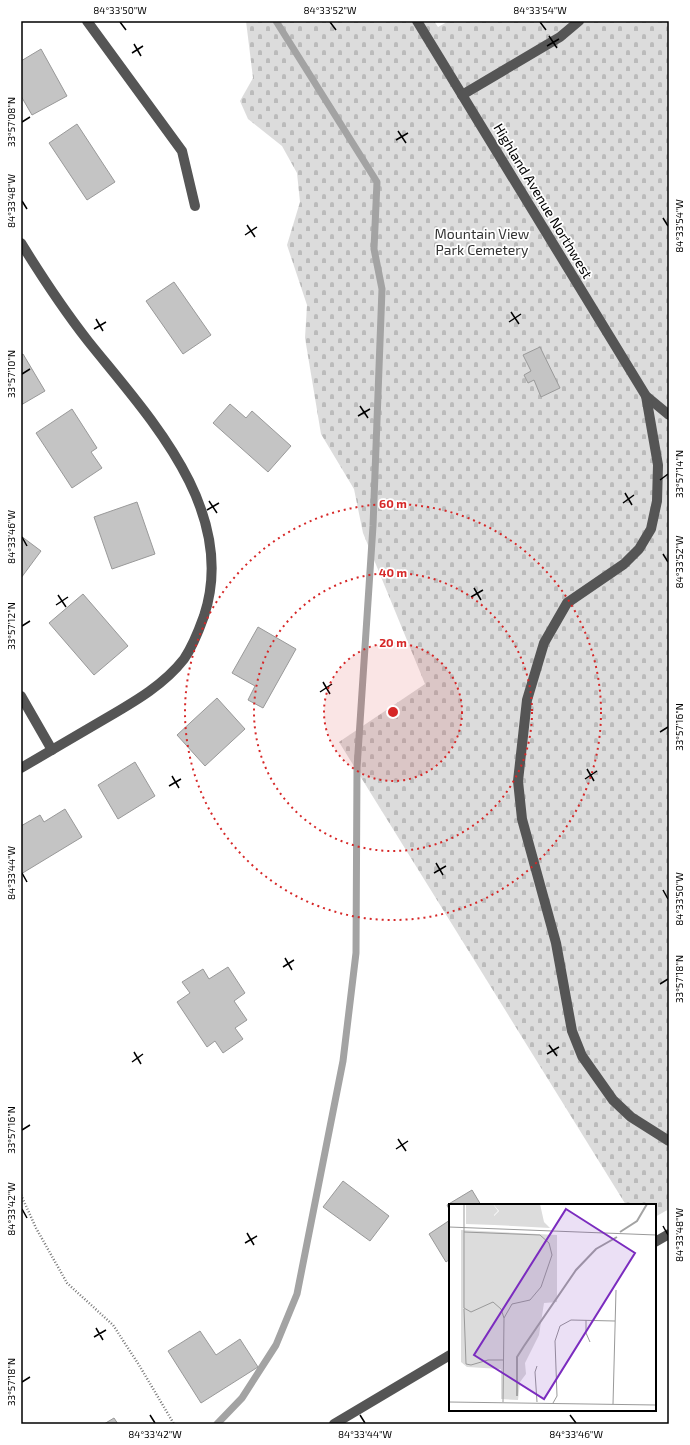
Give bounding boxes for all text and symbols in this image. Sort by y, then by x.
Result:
text: 84°33'50"W [93,4,147,16]
text: 84°33'52"W [303,4,357,16]
text: 84°33'54"W [513,4,567,16]
text: 33°57'08"N [5,97,17,147]
street label: Highland Avenue Northwest [490,120,597,281]
text: 84°33'48"W [5,173,17,228]
text: 84°33'54"W [673,199,685,253]
park label: Mountain View Park Cemetery [435,225,530,258]
text: 33°57'10"N [5,350,17,398]
text: 33°57'14"N [673,450,685,498]
text: 60 m [379,496,407,510]
text: 84°33'46"W [5,510,17,564]
text: 84°33'52"W [673,535,685,589]
text: 40 m [379,565,407,579]
text: 33°57'12"N [5,602,17,650]
text: 20 m [379,635,407,649]
text: 33°57'16"N [673,703,685,751]
centre of rings [386,705,400,719]
text: 84°33'44"W [5,845,17,900]
text: 84°33'50"W [673,872,685,926]
text: 33°57'18"N [673,955,685,1003]
text: 33°57'16"N [5,1106,17,1154]
text: 84°33'42"W [5,1182,17,1236]
inset map [449,1204,656,1411]
text: 84°33'48"W [673,1207,685,1262]
text: 33°57'18"N [5,1358,17,1406]
text: 84°33'42"W [128,1428,182,1440]
text: 84°33'44"W [338,1428,393,1440]
text: 84°33'46"W [549,1428,603,1440]

